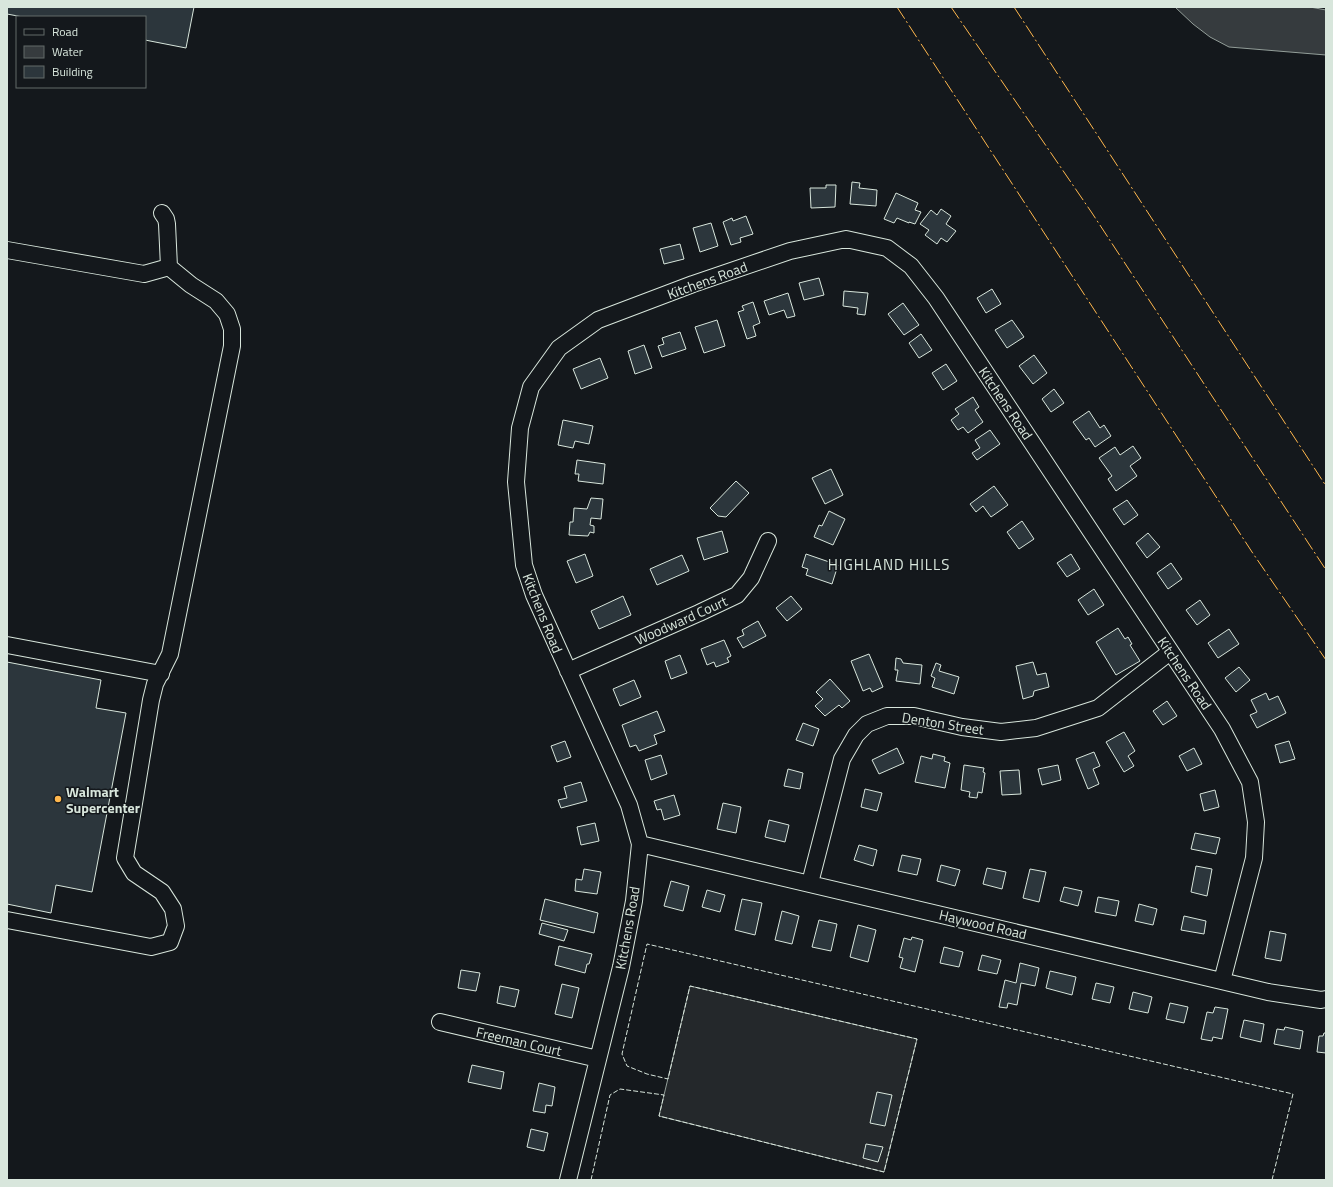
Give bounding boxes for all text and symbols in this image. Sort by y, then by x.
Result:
legend [16,16,146,88]
text: Road [52,22,78,41]
text: Water [52,42,83,61]
text: Building [52,62,93,81]
street label: Kitchens Road [664,256,750,304]
street label: Kitchens Road [974,362,1038,444]
district label: HIGHLAND HILLS [828,553,950,576]
street label: Kitchens Road [518,570,568,656]
street label: Woodward Court [631,590,731,650]
street label: Kitchens Road [1153,632,1217,714]
street label: Denton Street [901,706,986,740]
place label: Walmart Supercenter [66,781,140,818]
marker: Walmart Supercenter [53,794,63,804]
street label: Kitchens Road [609,885,645,971]
street label: Haywood Road [937,904,1029,944]
street label: Freeman Court [474,1021,564,1061]

